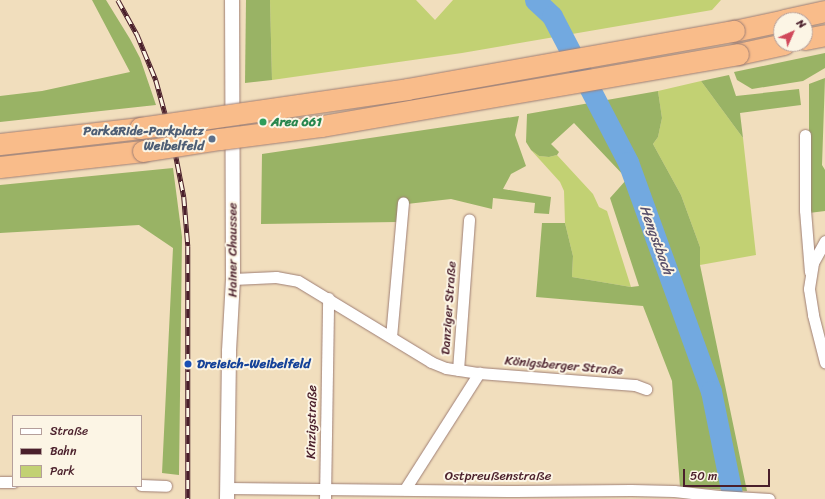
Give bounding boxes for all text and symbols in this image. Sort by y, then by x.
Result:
north arrow [773,12,813,52]
text: N [792,14,811,33]
place label: Area 661 [271,114,322,130]
marker: Area 661 [258,117,268,127]
place label: Park&Ride-Parkplatz Weibelfeld [83,124,204,155]
marker: Park&Ride-Parkplatz Weibelfeld [207,134,217,144]
street label: Hainer Chaussee [225,203,241,297]
water label: Hengstbach [636,203,676,277]
street label: Danziger Straße [438,261,460,355]
street label: Königsberger Straße [504,353,624,379]
place label: Dreieich-Weibelfeld [197,356,310,372]
marker: Dreieich-Weibelfeld [182,358,194,370]
street label: Kinzigstraße [304,385,320,459]
legend [12,415,142,487]
text: Straße [50,420,88,442]
text: Bahn [50,440,76,462]
text: Park [50,460,75,482]
scale bar [685,461,772,487]
text: 50 m [690,465,717,487]
street label: Ostpreußenstraße [445,468,551,484]

